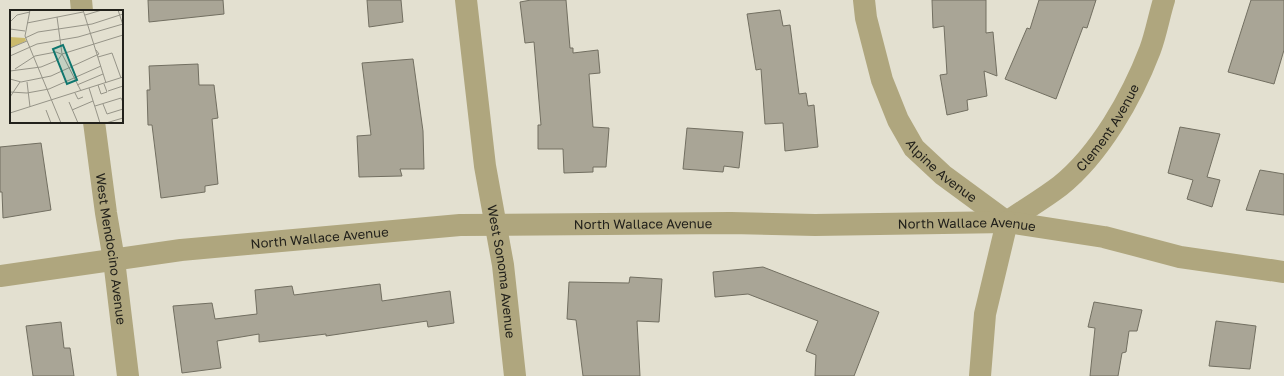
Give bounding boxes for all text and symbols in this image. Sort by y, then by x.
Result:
inset map [10,10,123,123]
street label: Clement Avenue [1072,81,1142,175]
street label: Alpine Avenue [903,136,980,205]
street label: West Mendocino Avenue [93,172,130,326]
street label: West Sonoma Avenue [484,203,519,339]
street label: North Wallace Avenue [898,214,1037,234]
street label: North Wallace Avenue [574,215,712,232]
street label: North Wallace Avenue [250,223,389,252]

